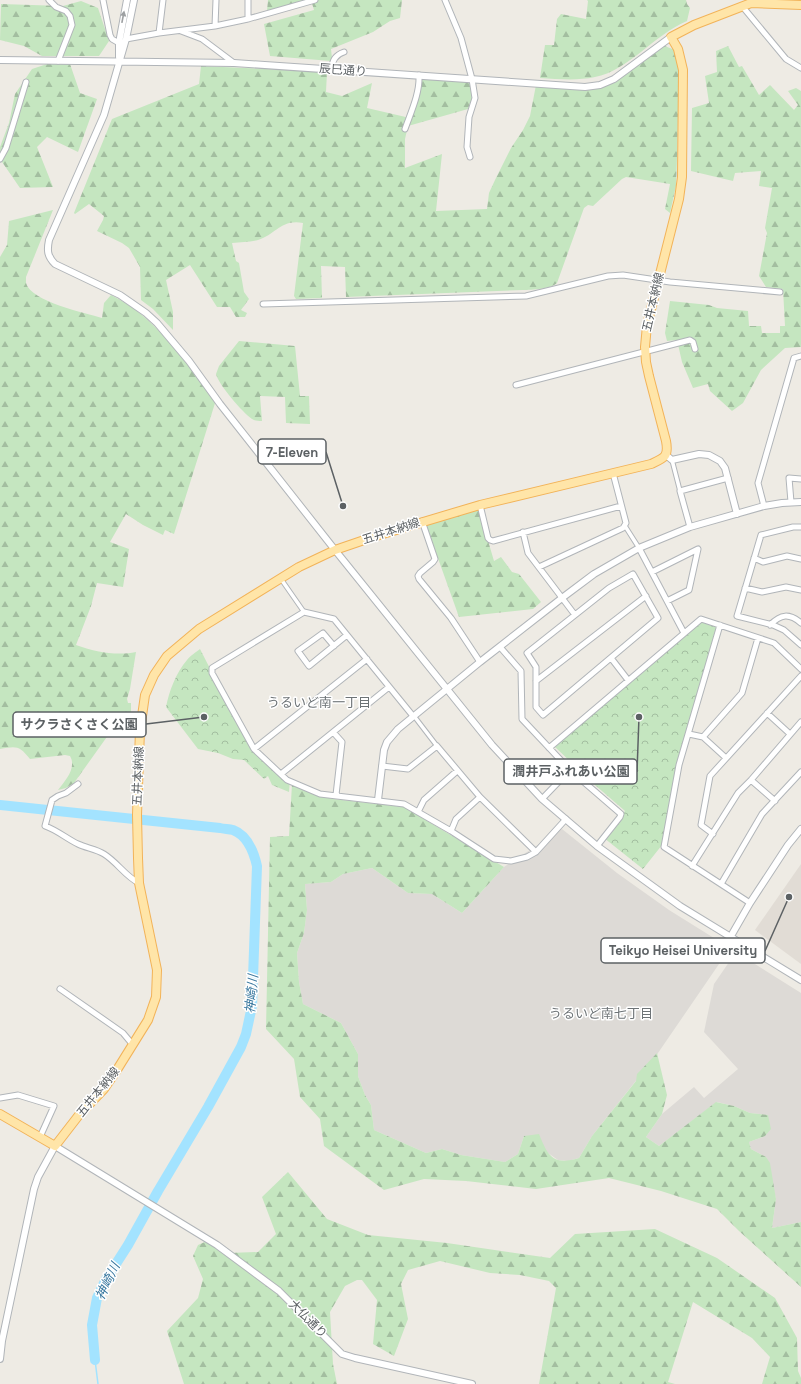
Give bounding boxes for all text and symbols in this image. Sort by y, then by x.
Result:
one-way arrow [121,11,127,23]
street label: 辰巳通り [318,60,368,80]
street label: 五井本納線 [638,271,668,333]
callout: 7-Eleven [258,439,326,464]
text: 7-Eleven [266,444,318,461]
street label: 五井本納線 [360,514,422,548]
district label: うるいど南一丁目 [267,694,371,711]
callout: サクラさくさく公園 [13,712,146,737]
text: サクラさくさく公園 [20,716,138,733]
street label: 五井本納線 [129,746,147,806]
callout: 潤井戸ふれあい公園 [504,759,637,784]
text: 潤井戸ふれあい公園 [512,763,630,780]
callout: Teikyo Heisei University [601,938,765,963]
text: Teikyo Heisei University [609,942,757,959]
water label: 神崎川 [241,972,262,1014]
district label: うるいど南七丁目 [549,1005,653,1022]
street label: 五井本納線 [73,1064,123,1120]
water label: 神崎川 [91,1258,125,1302]
street label: 大仏通り [285,1296,331,1342]

